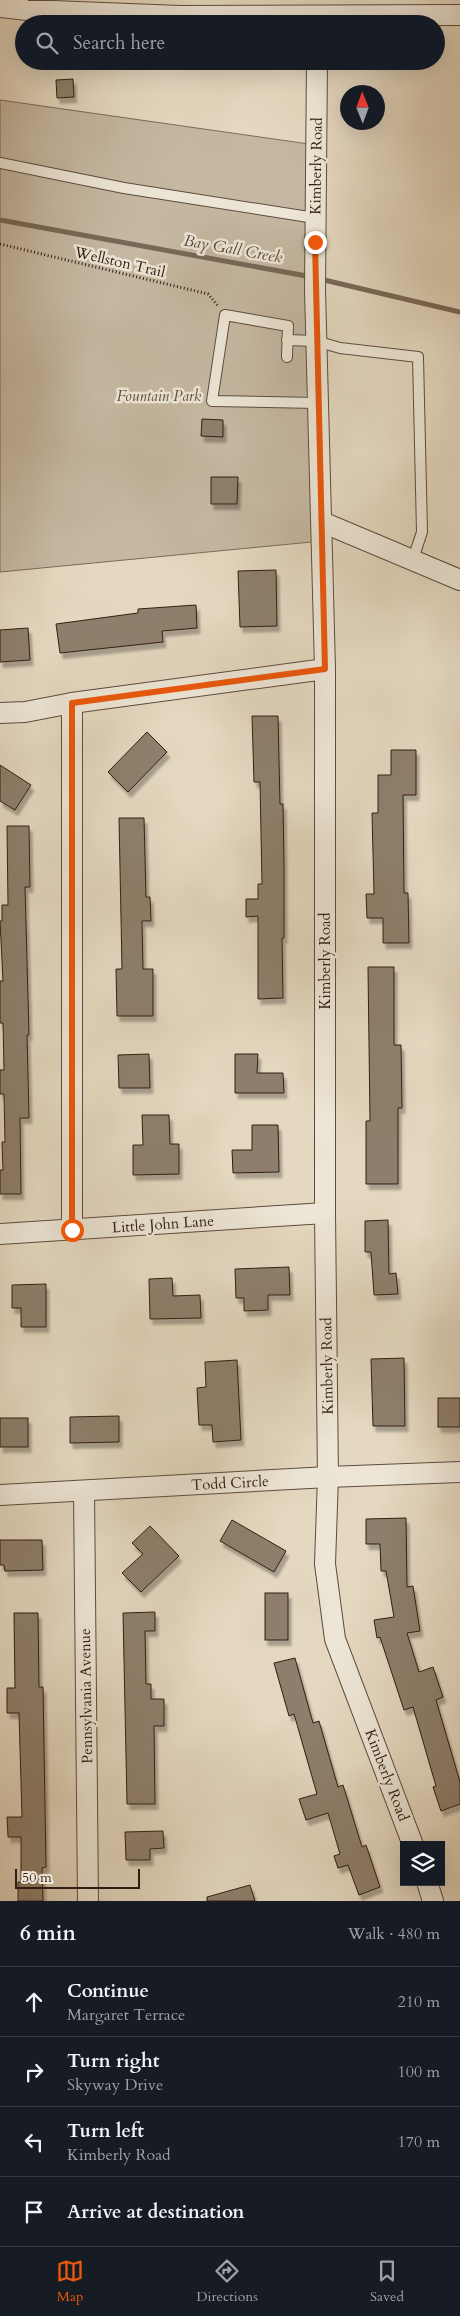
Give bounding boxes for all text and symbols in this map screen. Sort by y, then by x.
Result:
search box [15,15,445,70]
icon: search [33,29,61,57]
text: Search here [73,30,165,56]
north arrow [340,85,385,130]
street label: Kimberly Road [305,117,327,215]
water label: Bay Gall Creek [182,229,284,269]
route end [304,231,327,254]
street label: Wellston Trail [72,242,167,282]
park label: Fountain Park [117,386,202,406]
street label: Kimberly Road [315,912,335,1010]
street label: Little John Lane [111,1210,215,1238]
route start [61,1219,84,1242]
street label: Kimberly Road [316,1317,338,1415]
street label: Todd Circle [191,1471,270,1495]
street label: Pennsylvania Avenue [75,1628,97,1764]
street label: Kimberly Road [360,1726,414,1824]
map controls [400,1841,445,1886]
button: layers [400,1841,445,1886]
scale bar [15,1866,140,1889]
text: 50 m [22,1868,52,1887]
text: 6 min [20,1919,76,1948]
text: Walk · 480 m [348,1923,440,1945]
text: Continue [67,1978,149,2004]
icon: ahead [20,1988,48,2016]
text: 210 m [398,1991,440,2013]
text: Margaret Terrace [67,2004,185,2026]
text: Turn right [67,2048,159,2074]
icon: right [20,2058,48,2086]
text: 100 m [398,2061,440,2083]
text: Skyway Drive [67,2074,163,2096]
text: Turn left [67,2118,144,2144]
icon: left [20,2128,48,2156]
text: 170 m [398,2131,440,2153]
text: Kimberly Road [67,2144,171,2166]
icon: arrive [20,2198,48,2226]
text: Arrive at destination [67,2199,244,2225]
tab: Map [56,2257,84,2306]
tab: Directions [196,2257,258,2306]
tab: Saved [370,2257,404,2306]

